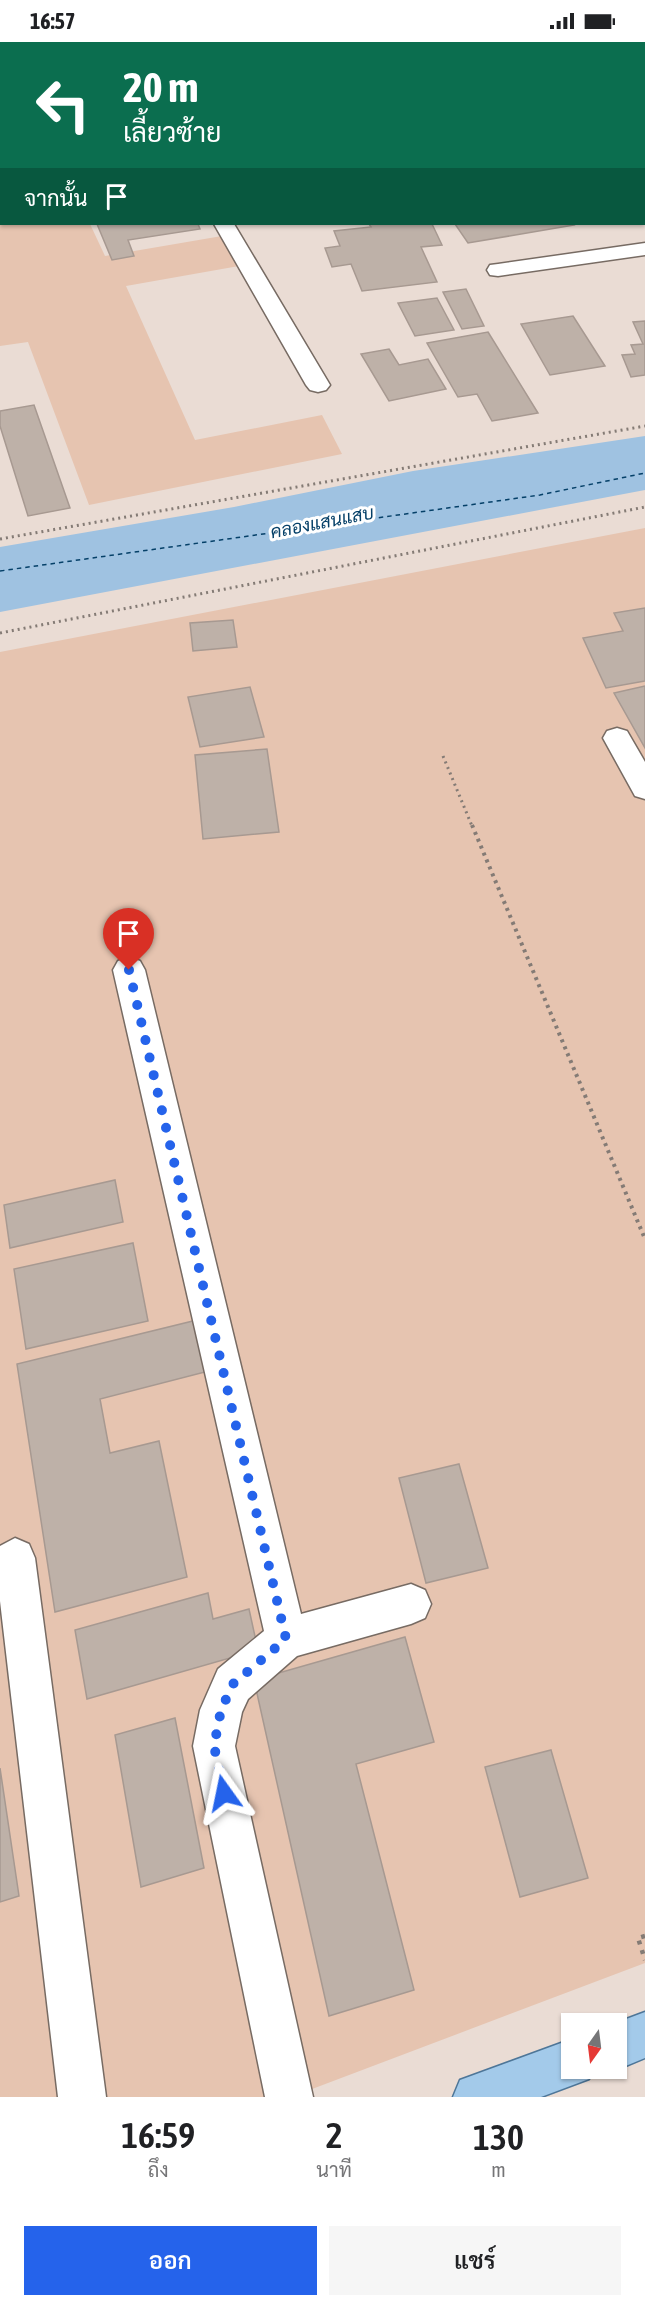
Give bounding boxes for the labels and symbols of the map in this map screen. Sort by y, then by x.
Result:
water label: คลองแสนแสบ [269,502,376,542]
pin [103,908,154,970]
position arrow [192,1761,256,1825]
north arrow [561,2013,627,2079]

